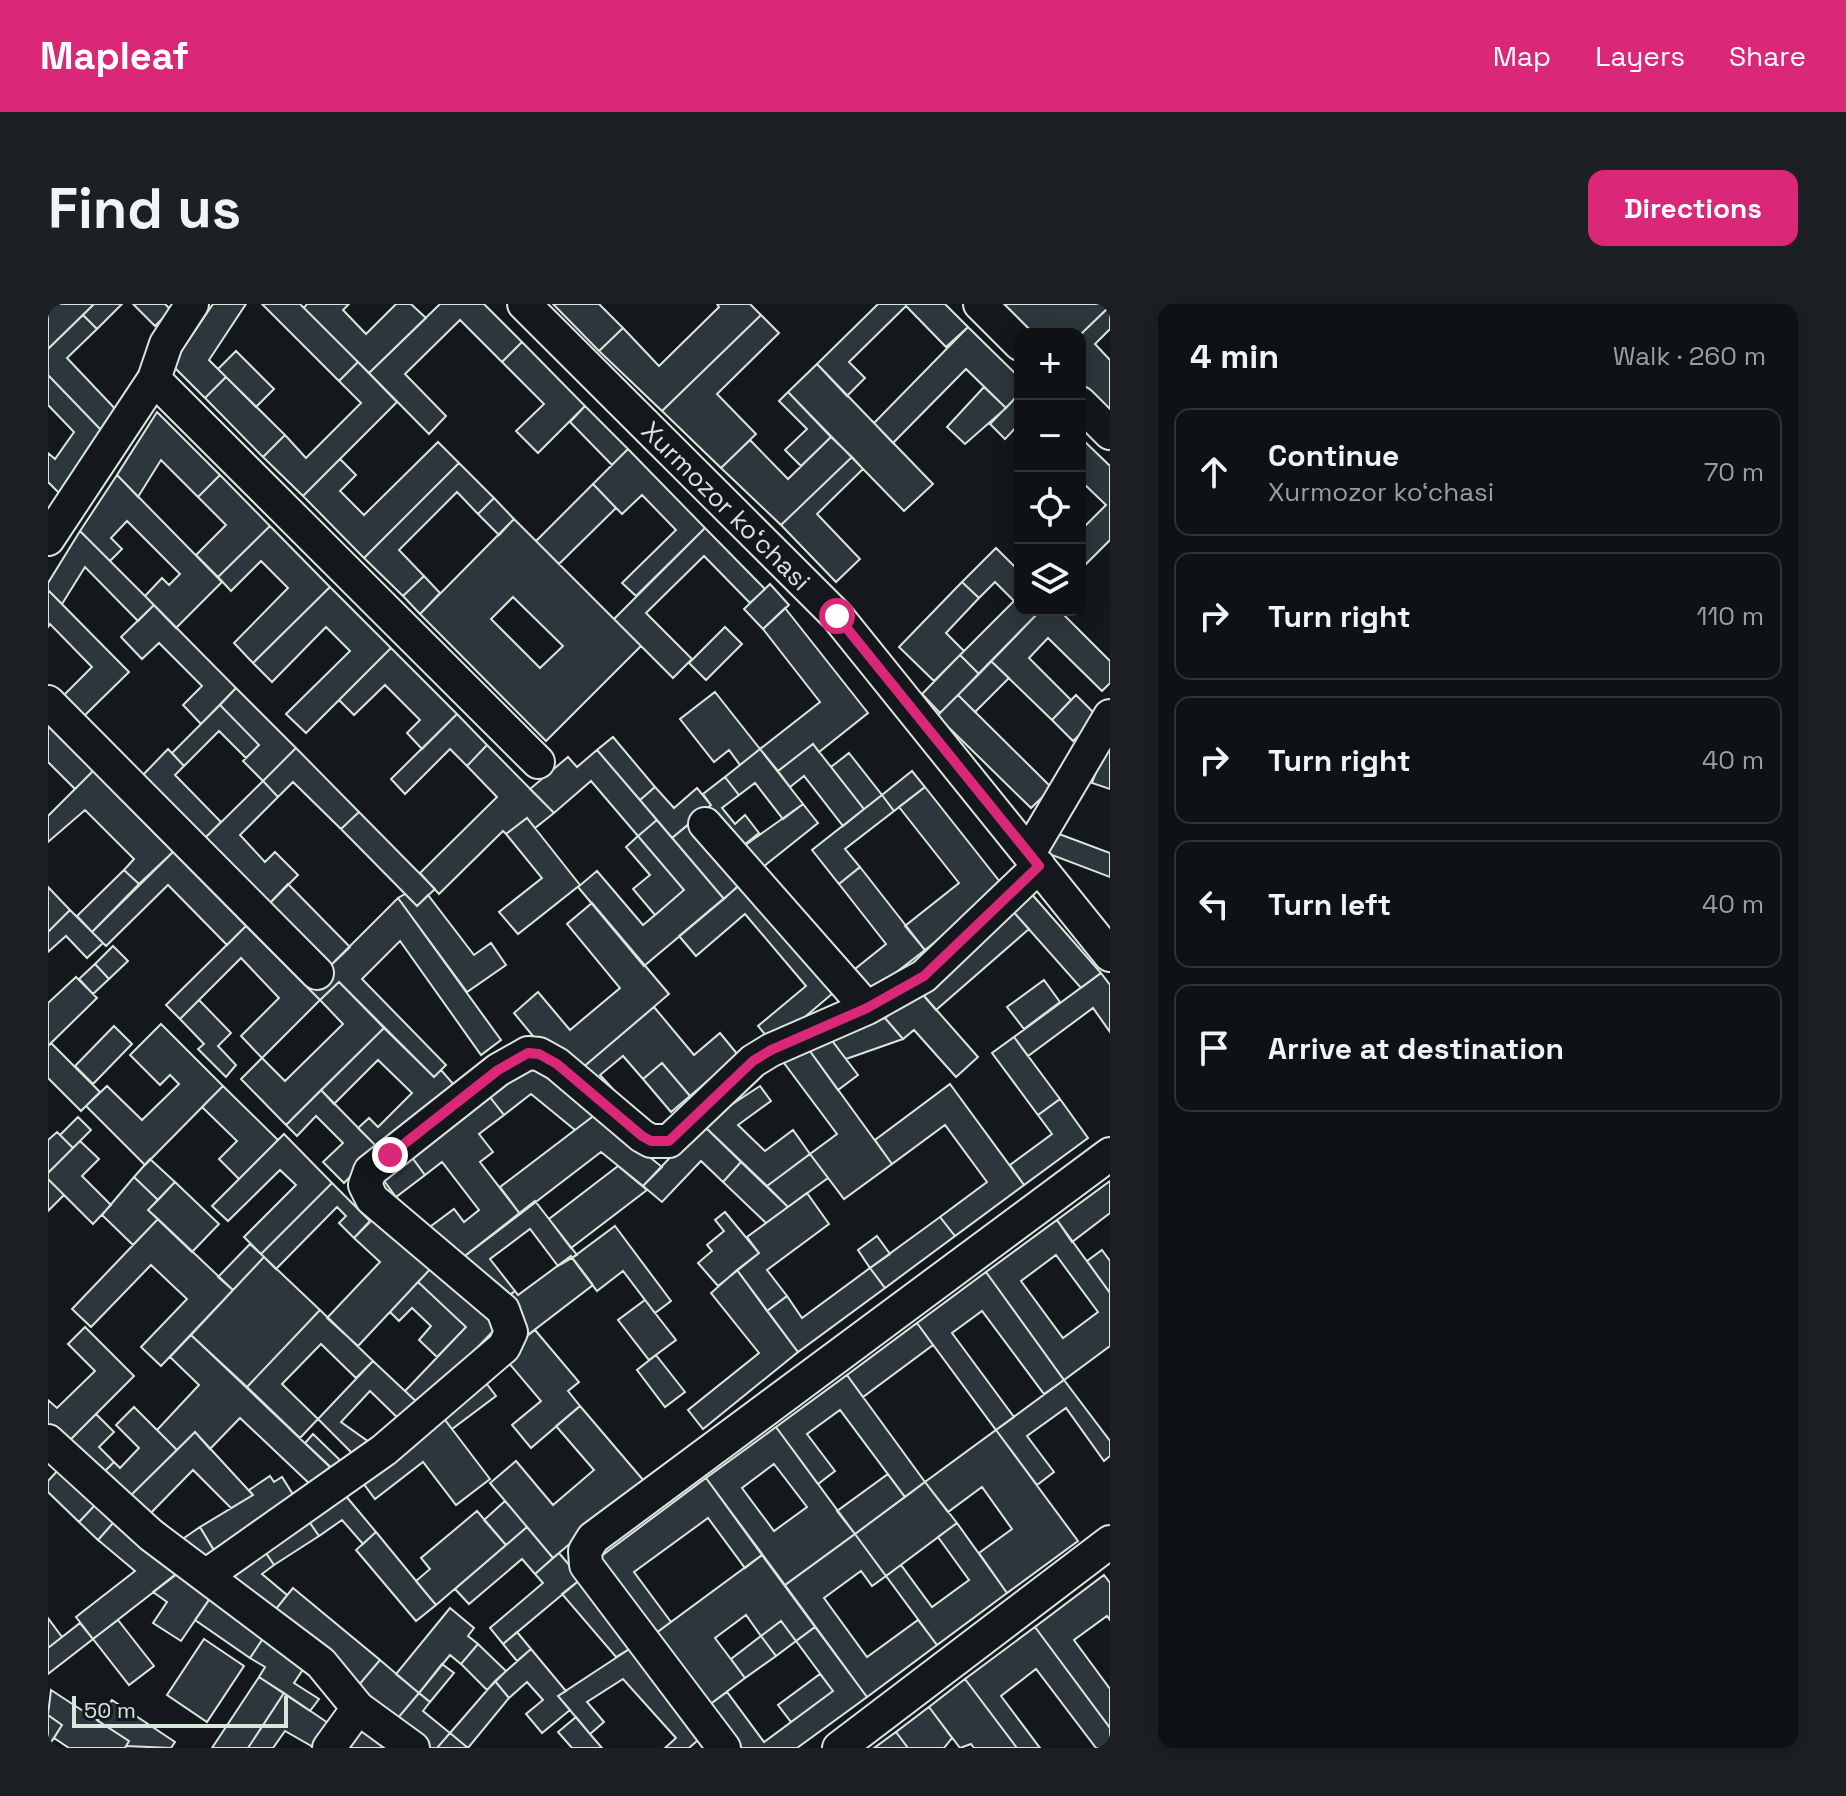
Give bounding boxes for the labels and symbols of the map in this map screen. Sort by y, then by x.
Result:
street label: Xurmozor koʻchasi [634,414,818,598]
route start [819,598,855,634]
route end [372,1137,408,1173]
scale bar [72,1692,288,1728]

